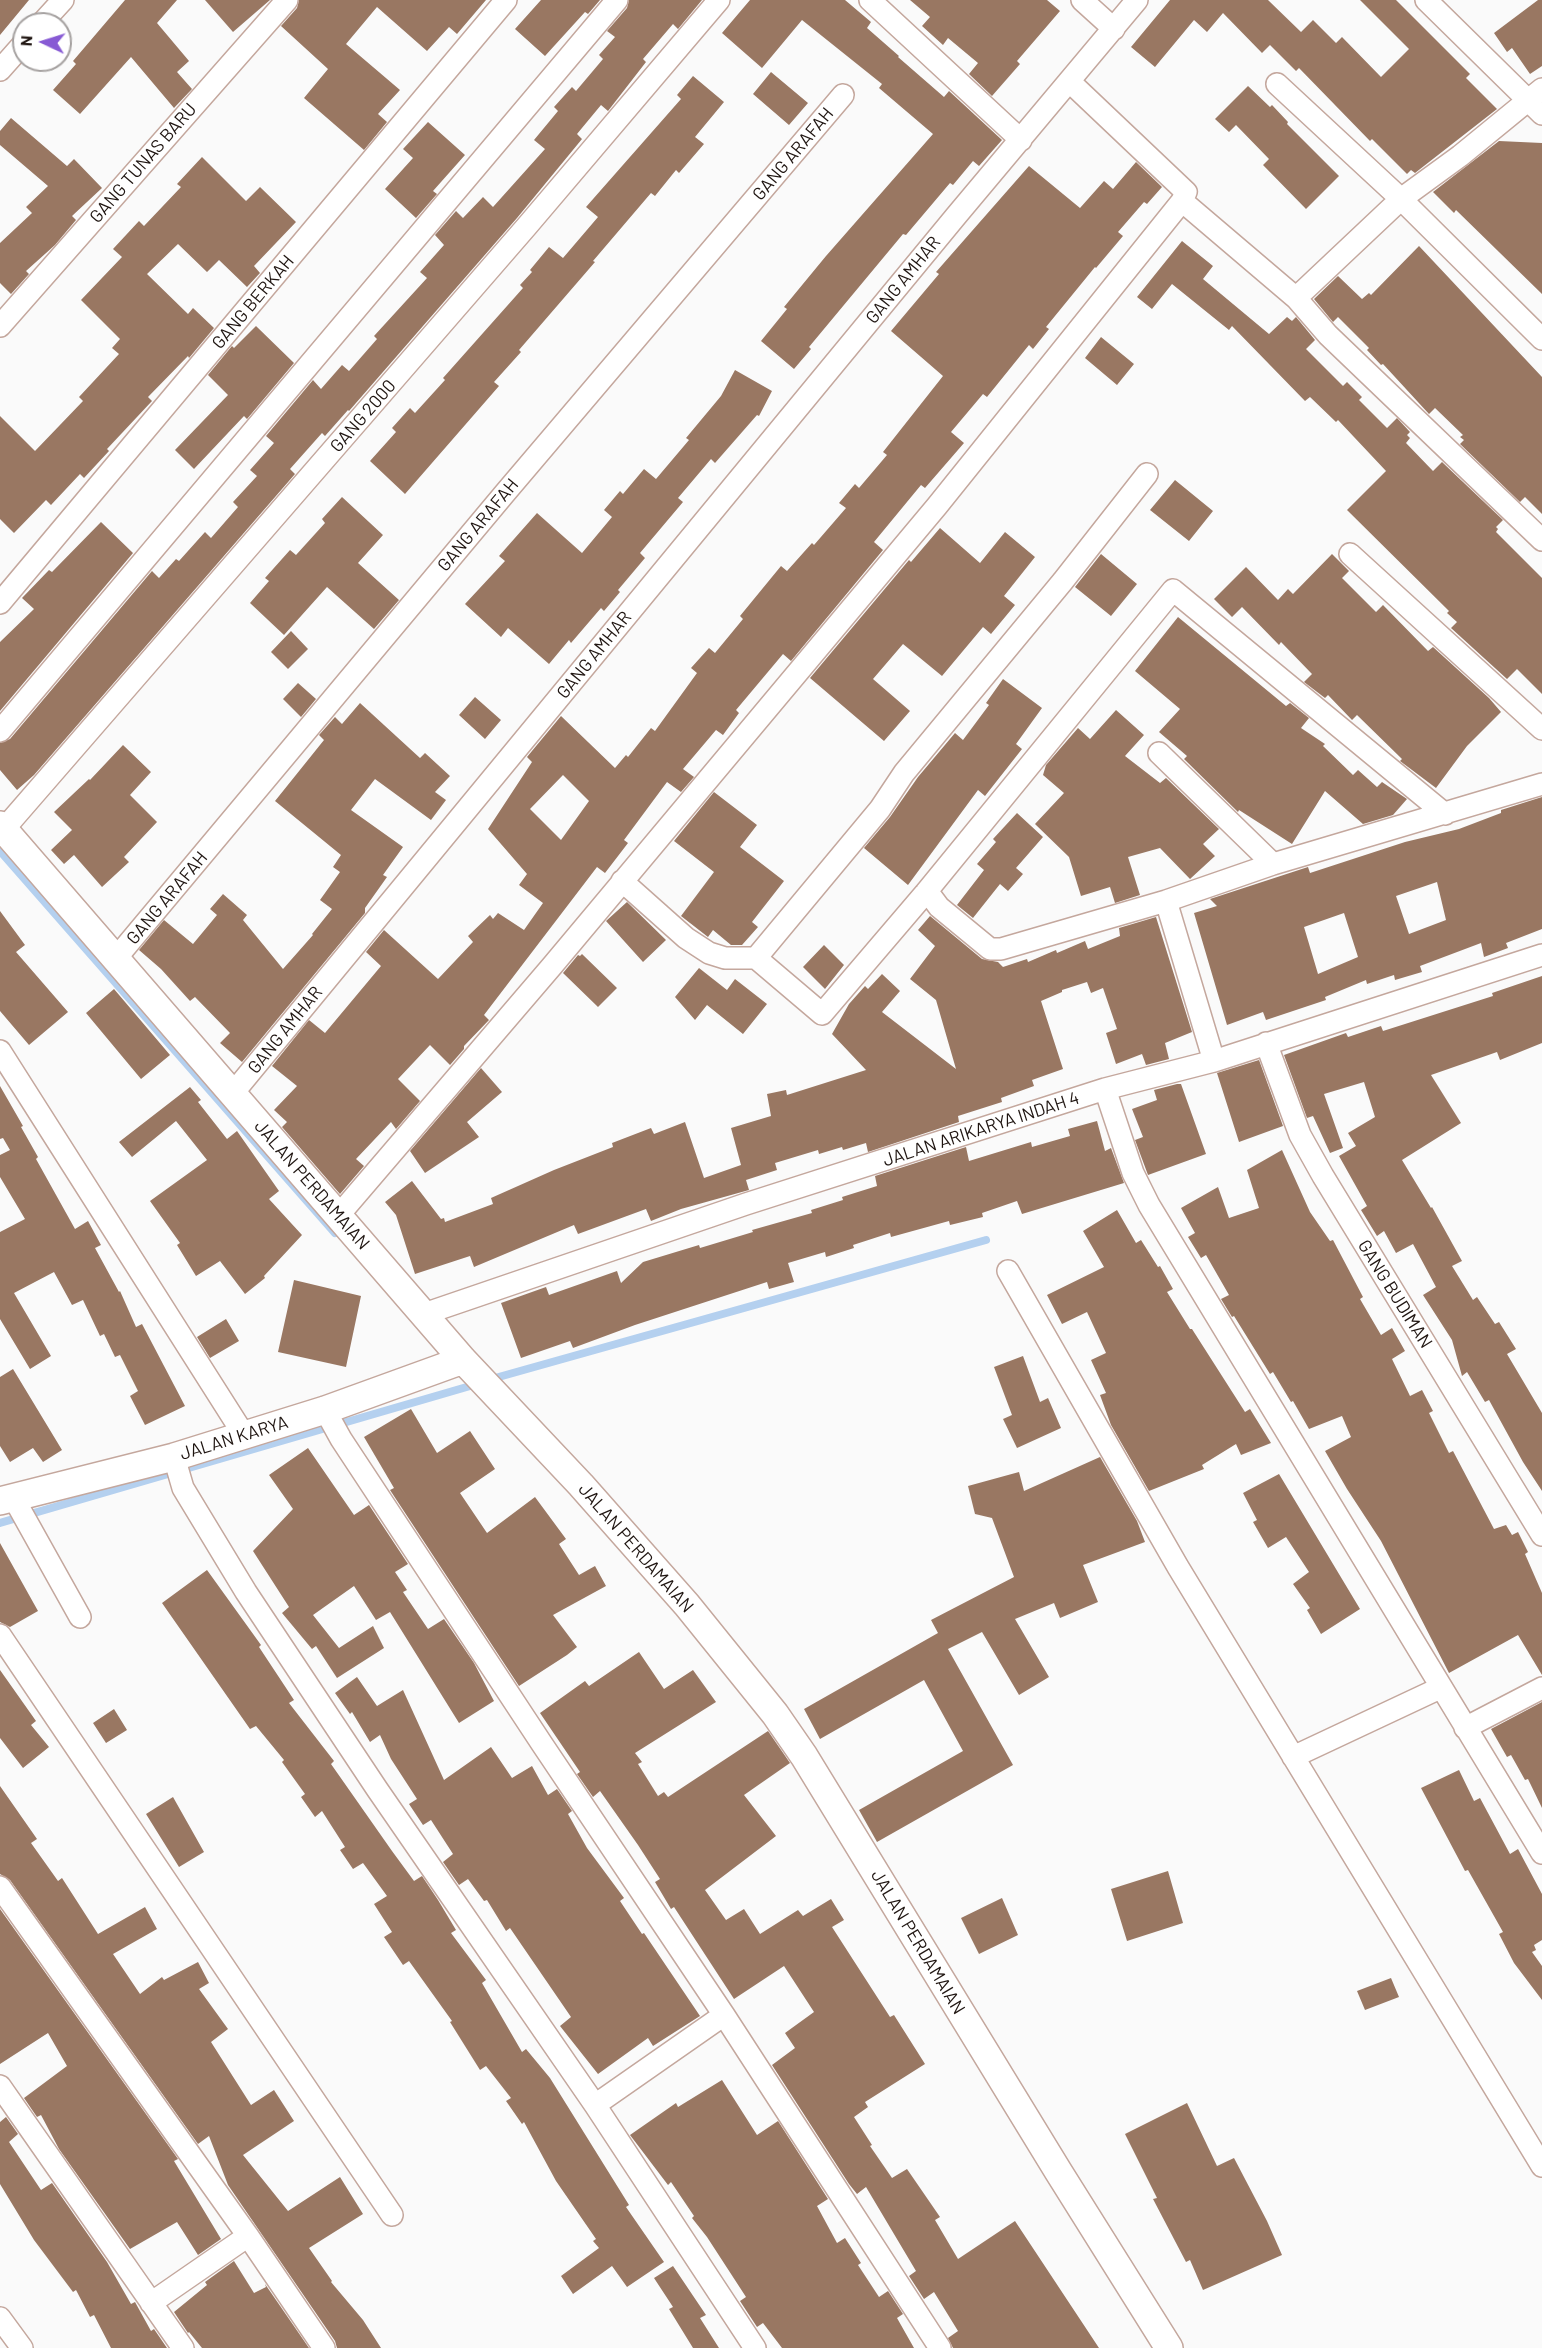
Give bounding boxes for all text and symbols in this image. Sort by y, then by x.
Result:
north arrow [12,12,72,72]
text: N [16,35,35,47]
street label: GANG TUNAS BARU [85,99,201,227]
street label: GANG ARAFAH [748,103,838,205]
street label: GANG AMHAR [861,232,945,328]
street label: GANG BERKAH [207,251,299,353]
street label: GANG 2000 [326,375,400,457]
street label: GANG ARAFAH [433,474,523,576]
street label: GANG AMHAR [552,607,636,703]
street label: GANG ARAFAH [122,847,212,949]
street label: GANG AMHAR [243,982,327,1078]
street label: JALAN ARIKARYA INDAH 4 [880,1087,1082,1171]
street label: JALAN PERDAMAIAN [250,1116,374,1254]
street label: GANG BUDIMAN [1353,1236,1437,1352]
street label: JALAN KARYA [177,1411,291,1465]
street label: JALAN PERDAMAIAN [574,1479,698,1617]
street label: JALAN PERDAMAIAN [866,1866,970,2018]

